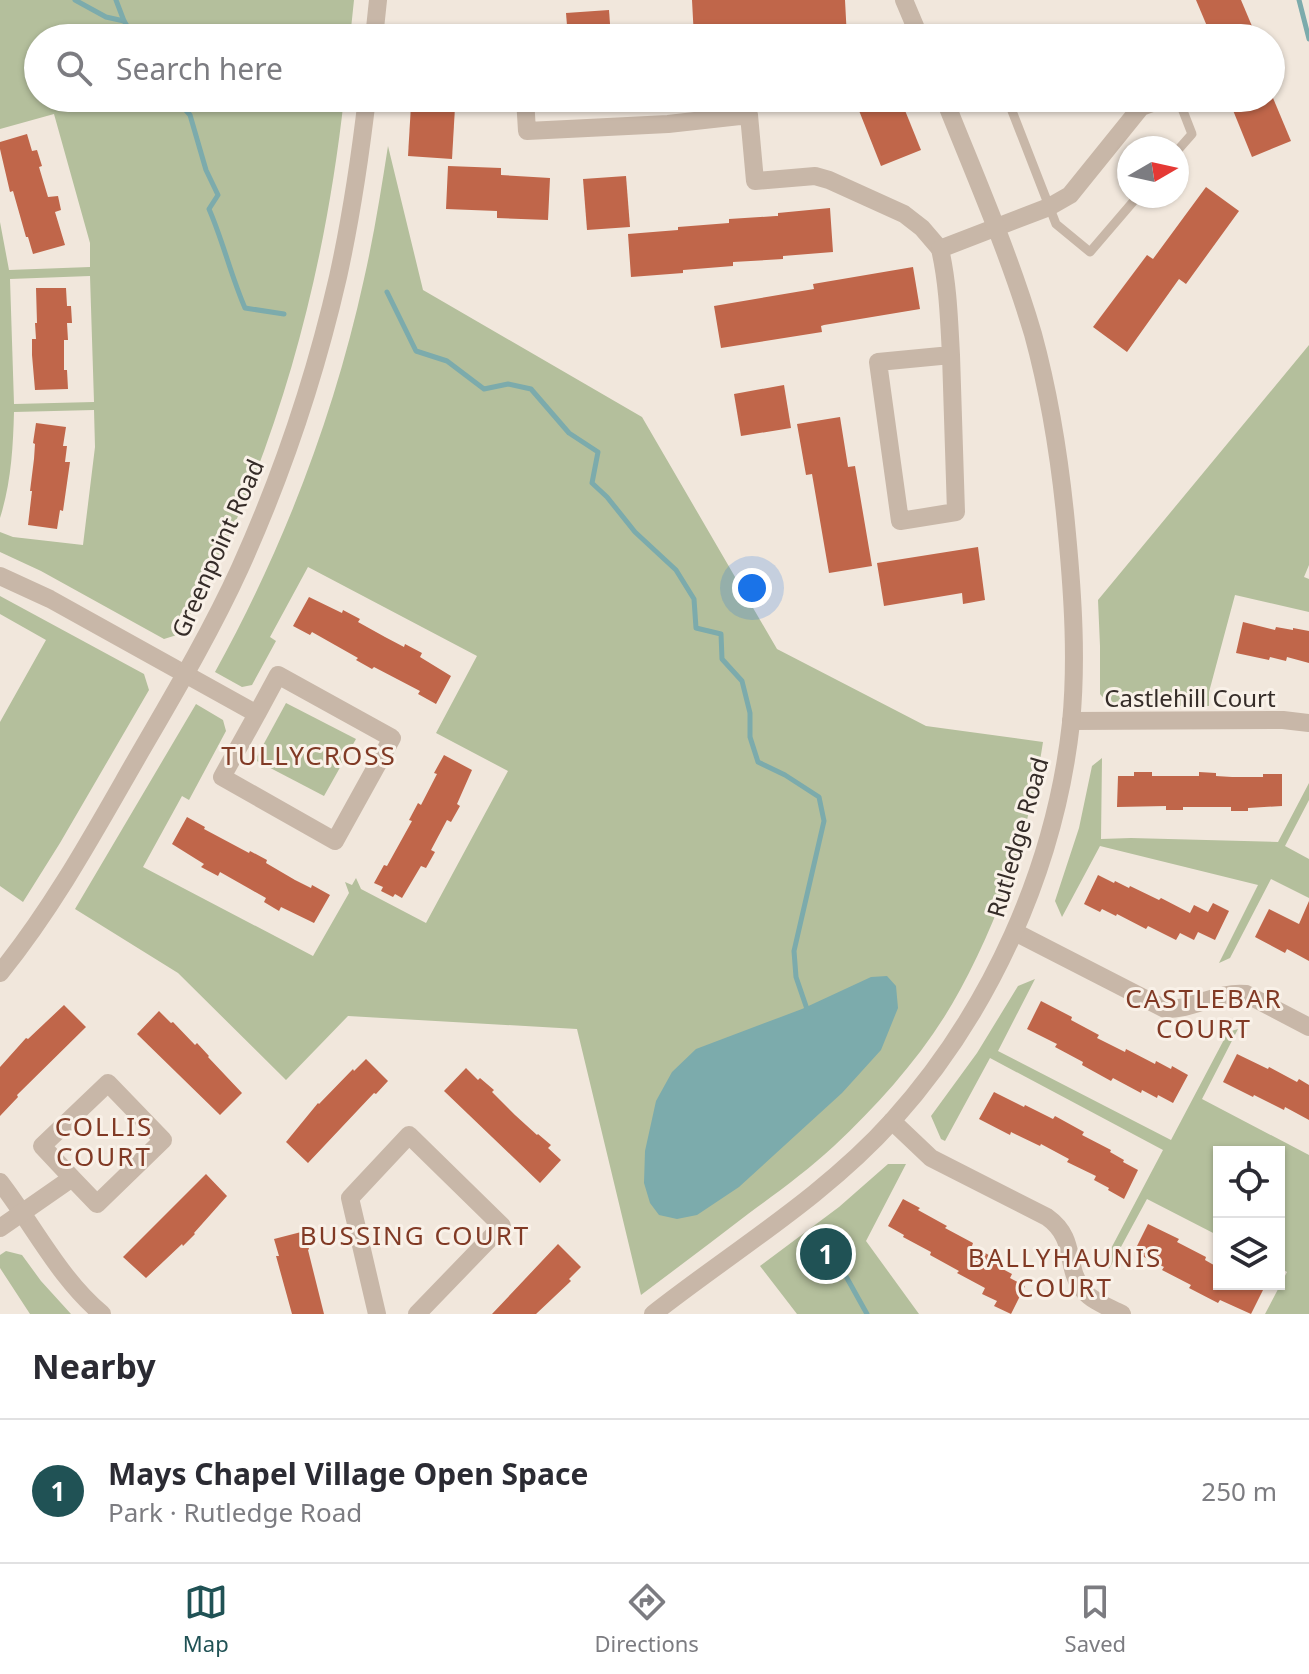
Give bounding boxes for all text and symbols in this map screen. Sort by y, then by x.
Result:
search box [24,24,1285,112]
icon: search [52,46,96,90]
text: Search here [116,48,283,89]
north arrow [1117,136,1189,208]
street label: Greenpoint Road [163,454,271,642]
your location [732,568,772,608]
street label: Castlehill Court [1104,681,1276,714]
district label: TULLYCROSS [221,737,397,773]
street label: Rutledge Road [978,753,1056,921]
district label: CASTLEBAR COURT [1125,980,1283,1046]
district label: COLLIS COURT [55,1108,153,1174]
map controls [1213,1146,1285,1290]
button: locate [1213,1146,1285,1218]
district label: BUSSING COURT [300,1217,530,1253]
button: layers [1213,1218,1285,1290]
pin: 1 [800,1224,852,1284]
district label: BALLYHAUNIS COURT [968,1239,1162,1305]
text: Nearby [32,1343,156,1389]
text: Mays Chapel Village Open Space [108,1453,588,1494]
text: 1 [51,1473,65,1509]
text: 250 m [1201,1473,1277,1509]
text: Park · Rutledge Road [108,1494,362,1530]
tab: Map [183,1580,229,1658]
tab: Directions [594,1580,699,1658]
tab: Saved [1065,1580,1126,1658]

